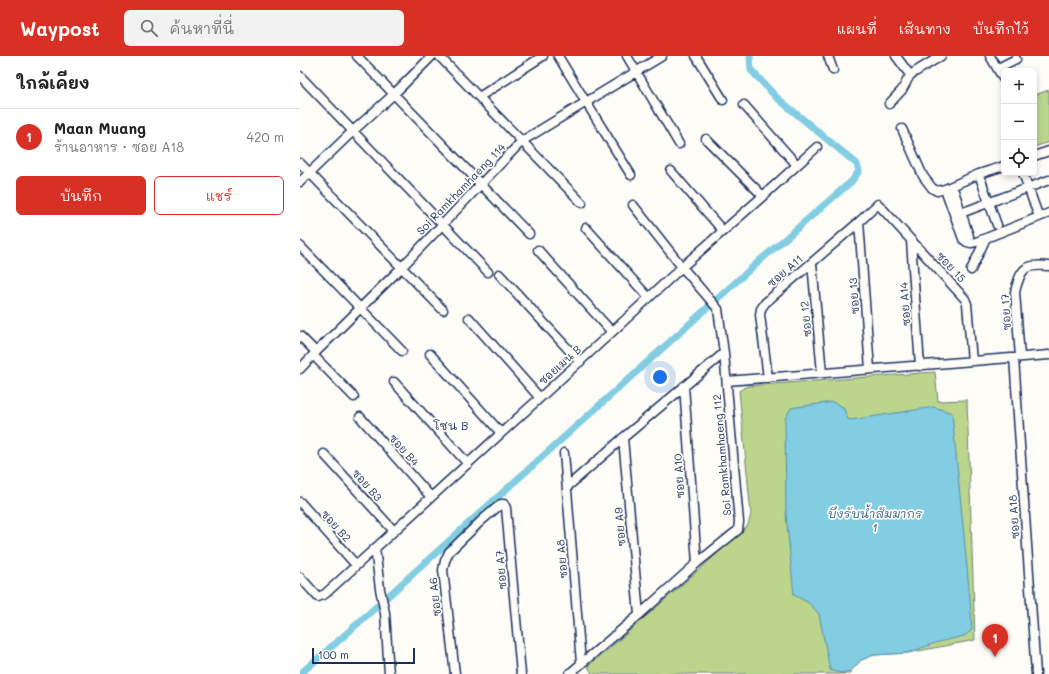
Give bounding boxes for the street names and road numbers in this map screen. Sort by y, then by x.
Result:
street label: Soi Ramkhamhaeng 114 [413,139,509,238]
street label: ซอย 15 [933,248,969,285]
street label: ซอย A11 [764,251,806,290]
street label: ซอย 13 [845,277,862,315]
street label: ซอย A14 [895,281,914,327]
street label: ซอย 17 [997,294,1014,331]
street label: ซอย 12 [796,300,815,338]
street label: ซอยเมน B [535,342,584,388]
street label: Soi Ramkhamhaeng 112 [709,394,734,516]
street label: ซอย B4 [386,430,423,469]
street label: ซอย A10 [669,453,688,499]
street label: ซอย B3 [349,465,386,504]
street label: ซอย A18 [1004,494,1023,540]
street label: ซอย B2 [318,506,355,545]
street label: ซอย A9 [610,506,629,547]
street label: ซอย A8 [552,538,571,579]
street label: ซอย A7 [491,550,510,590]
street label: ซอย A6 [425,577,444,618]

